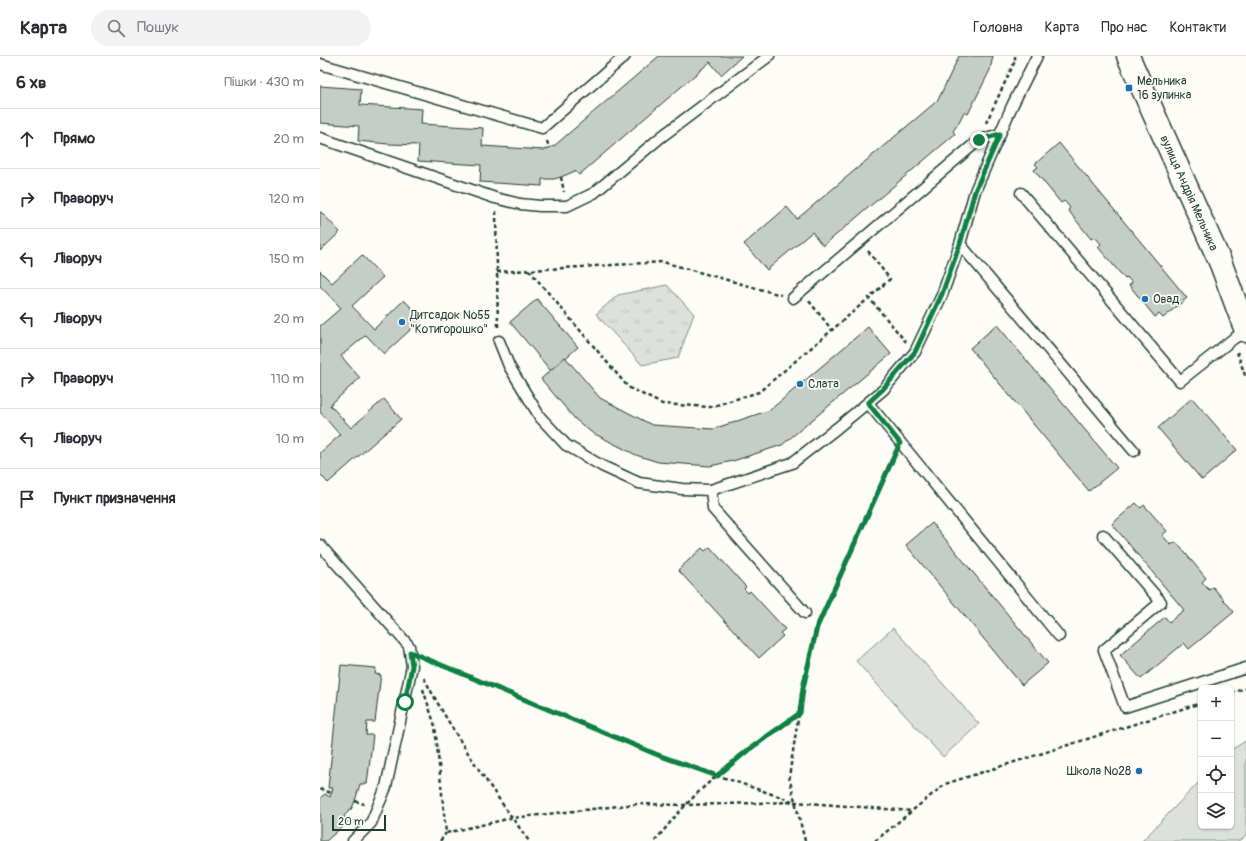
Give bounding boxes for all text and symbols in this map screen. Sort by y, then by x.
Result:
search box [91,10,371,46]
text: Карта [20,16,67,40]
icon: search [105,17,127,39]
text: Пошук [137,18,179,37]
text: Головна [973,19,1023,36]
text: Карта [1045,19,1079,36]
text: Про нас [1101,19,1147,36]
text: Контакти [1169,19,1226,36]
text: 6 хв [16,72,46,93]
text: Пішки · 430 m [224,74,304,90]
place label: Мельника 16 зупинка [1137,74,1192,103]
marker: Мельника 16 зупинка [1124,83,1134,93]
icon: ahead [16,128,38,150]
text: Прямо [54,129,95,148]
text: 20 m [273,131,304,147]
route end [970,131,988,149]
street label: вулиця Андрія Мельника [1157,133,1222,253]
icon: right [16,188,38,210]
text: Праворуч [54,189,114,208]
text: 120 m [268,191,304,207]
icon: left [16,248,38,270]
text: Ліворуч [54,249,102,268]
text: 150 m [269,251,304,267]
place label: Овад [1153,292,1180,307]
marker: Овад [1140,294,1150,304]
icon: left [16,308,38,330]
place label: Дитсадок №55 "Котигорошко" [409,308,490,337]
text: Ліворуч [54,309,102,328]
text: 20 m [273,311,304,327]
marker: Дитсадок №55 "Котигорошко" [397,317,407,327]
icon: right [16,368,38,390]
text: Праворуч [54,369,114,388]
text: 110 m [271,371,304,387]
place label: Слата [808,377,839,392]
marker: Слата [795,379,805,389]
icon: left [16,428,38,450]
text: Ліворуч [54,429,102,448]
text: 10 m [276,431,304,447]
icon: arrive [16,488,38,510]
text: Пункт призначення [54,489,175,508]
map controls [1198,685,1234,829]
button: + [1198,685,1234,721]
route start [396,693,414,711]
button: − [1198,721,1234,757]
button: locate [1198,757,1234,793]
place label: Школа №28 [1067,764,1131,779]
marker: Школа №28 [1134,766,1144,776]
button: layers [1198,793,1234,829]
scale bar [332,813,386,832]
text: 20 m [338,815,364,828]

